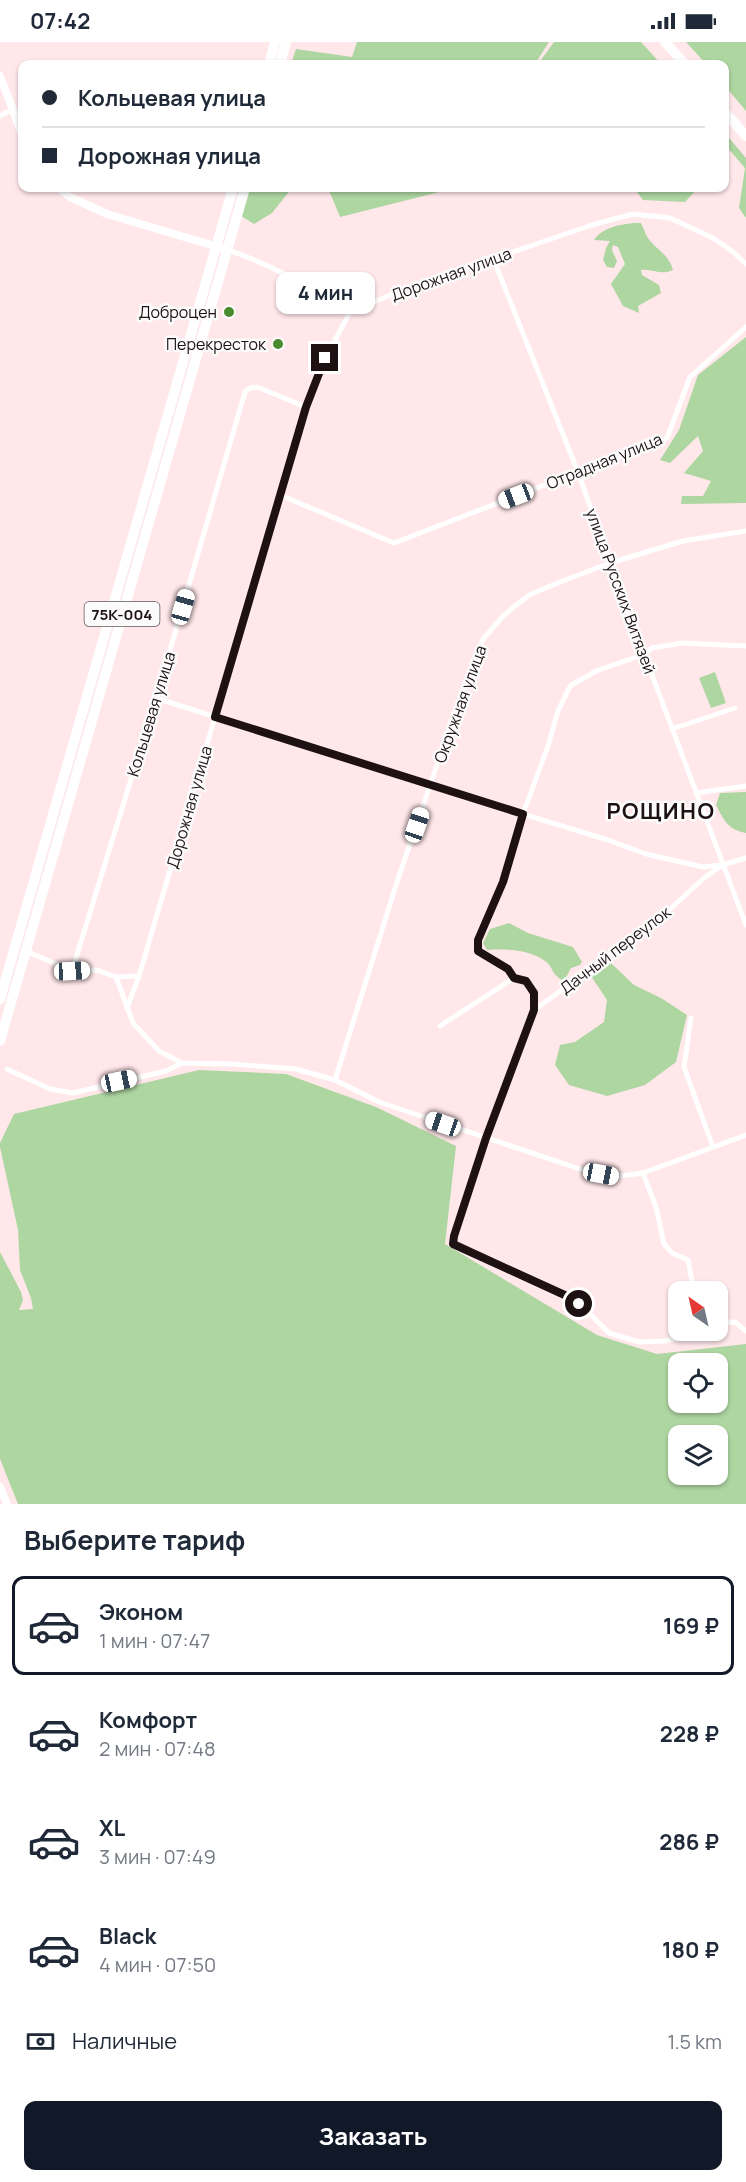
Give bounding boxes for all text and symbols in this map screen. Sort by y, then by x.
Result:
text: 07:42 [30,6,90,36]
text: Кольцевая улица [78,83,266,113]
text: Дорожная улица [78,141,261,171]
street label: Дорожная улица [388,242,514,306]
callout: 4 мин [276,271,374,313]
text: 4 мин [298,279,353,306]
place label: Доброцен [139,301,217,323]
marker: Доброцен [222,305,236,319]
place label: Перекресток [166,333,267,355]
marker: Перекресток [271,337,285,351]
route end [311,344,338,371]
street label: Отрадная улица [543,428,665,494]
car [496,481,536,511]
street label: улица Русских Витязей [581,505,661,677]
car [169,587,197,627]
road number: 75К-004 [84,602,160,626]
street label: Окружная улица [428,642,492,766]
street label: Кольцевая улица [122,649,180,779]
street label: Дорожная улица [161,743,217,871]
district label: РОЩИНО [607,796,715,826]
car [403,805,431,845]
street label: Дачный переулок [555,900,676,999]
car [54,961,90,981]
car [100,1068,138,1094]
car [423,1110,463,1138]
car [582,1162,620,1186]
north arrow [668,1281,728,1341]
map controls [668,1281,728,1485]
route start [565,1290,592,1317]
button: locate [668,1353,728,1413]
button: layers [668,1425,728,1485]
text: Выберите тариф [24,1521,245,1558]
text: Эконом [99,1597,183,1627]
icon: car [27,1599,81,1653]
text: 169 ₽ [663,1611,719,1641]
text: 1 мин · 07:47 [99,1627,210,1654]
text: Комфорт [99,1705,197,1735]
icon: car [27,1707,81,1761]
text: 228 ₽ [660,1719,719,1749]
text: 2 мин · 07:48 [99,1735,216,1762]
text: XL [99,1813,125,1843]
icon: car [27,1815,81,1869]
text: 286 ₽ [659,1827,719,1857]
text: 3 мин · 07:49 [99,1843,216,1870]
text: Black [99,1921,156,1951]
icon: car [27,1923,81,1977]
text: 180 ₽ [662,1935,719,1965]
text: 4 мин · 07:50 [99,1951,216,1978]
icon: cash [24,2025,57,2058]
text: Наличные [72,2026,177,2056]
text: 1.5 km [668,2028,722,2055]
button: Заказать [24,2101,722,2170]

